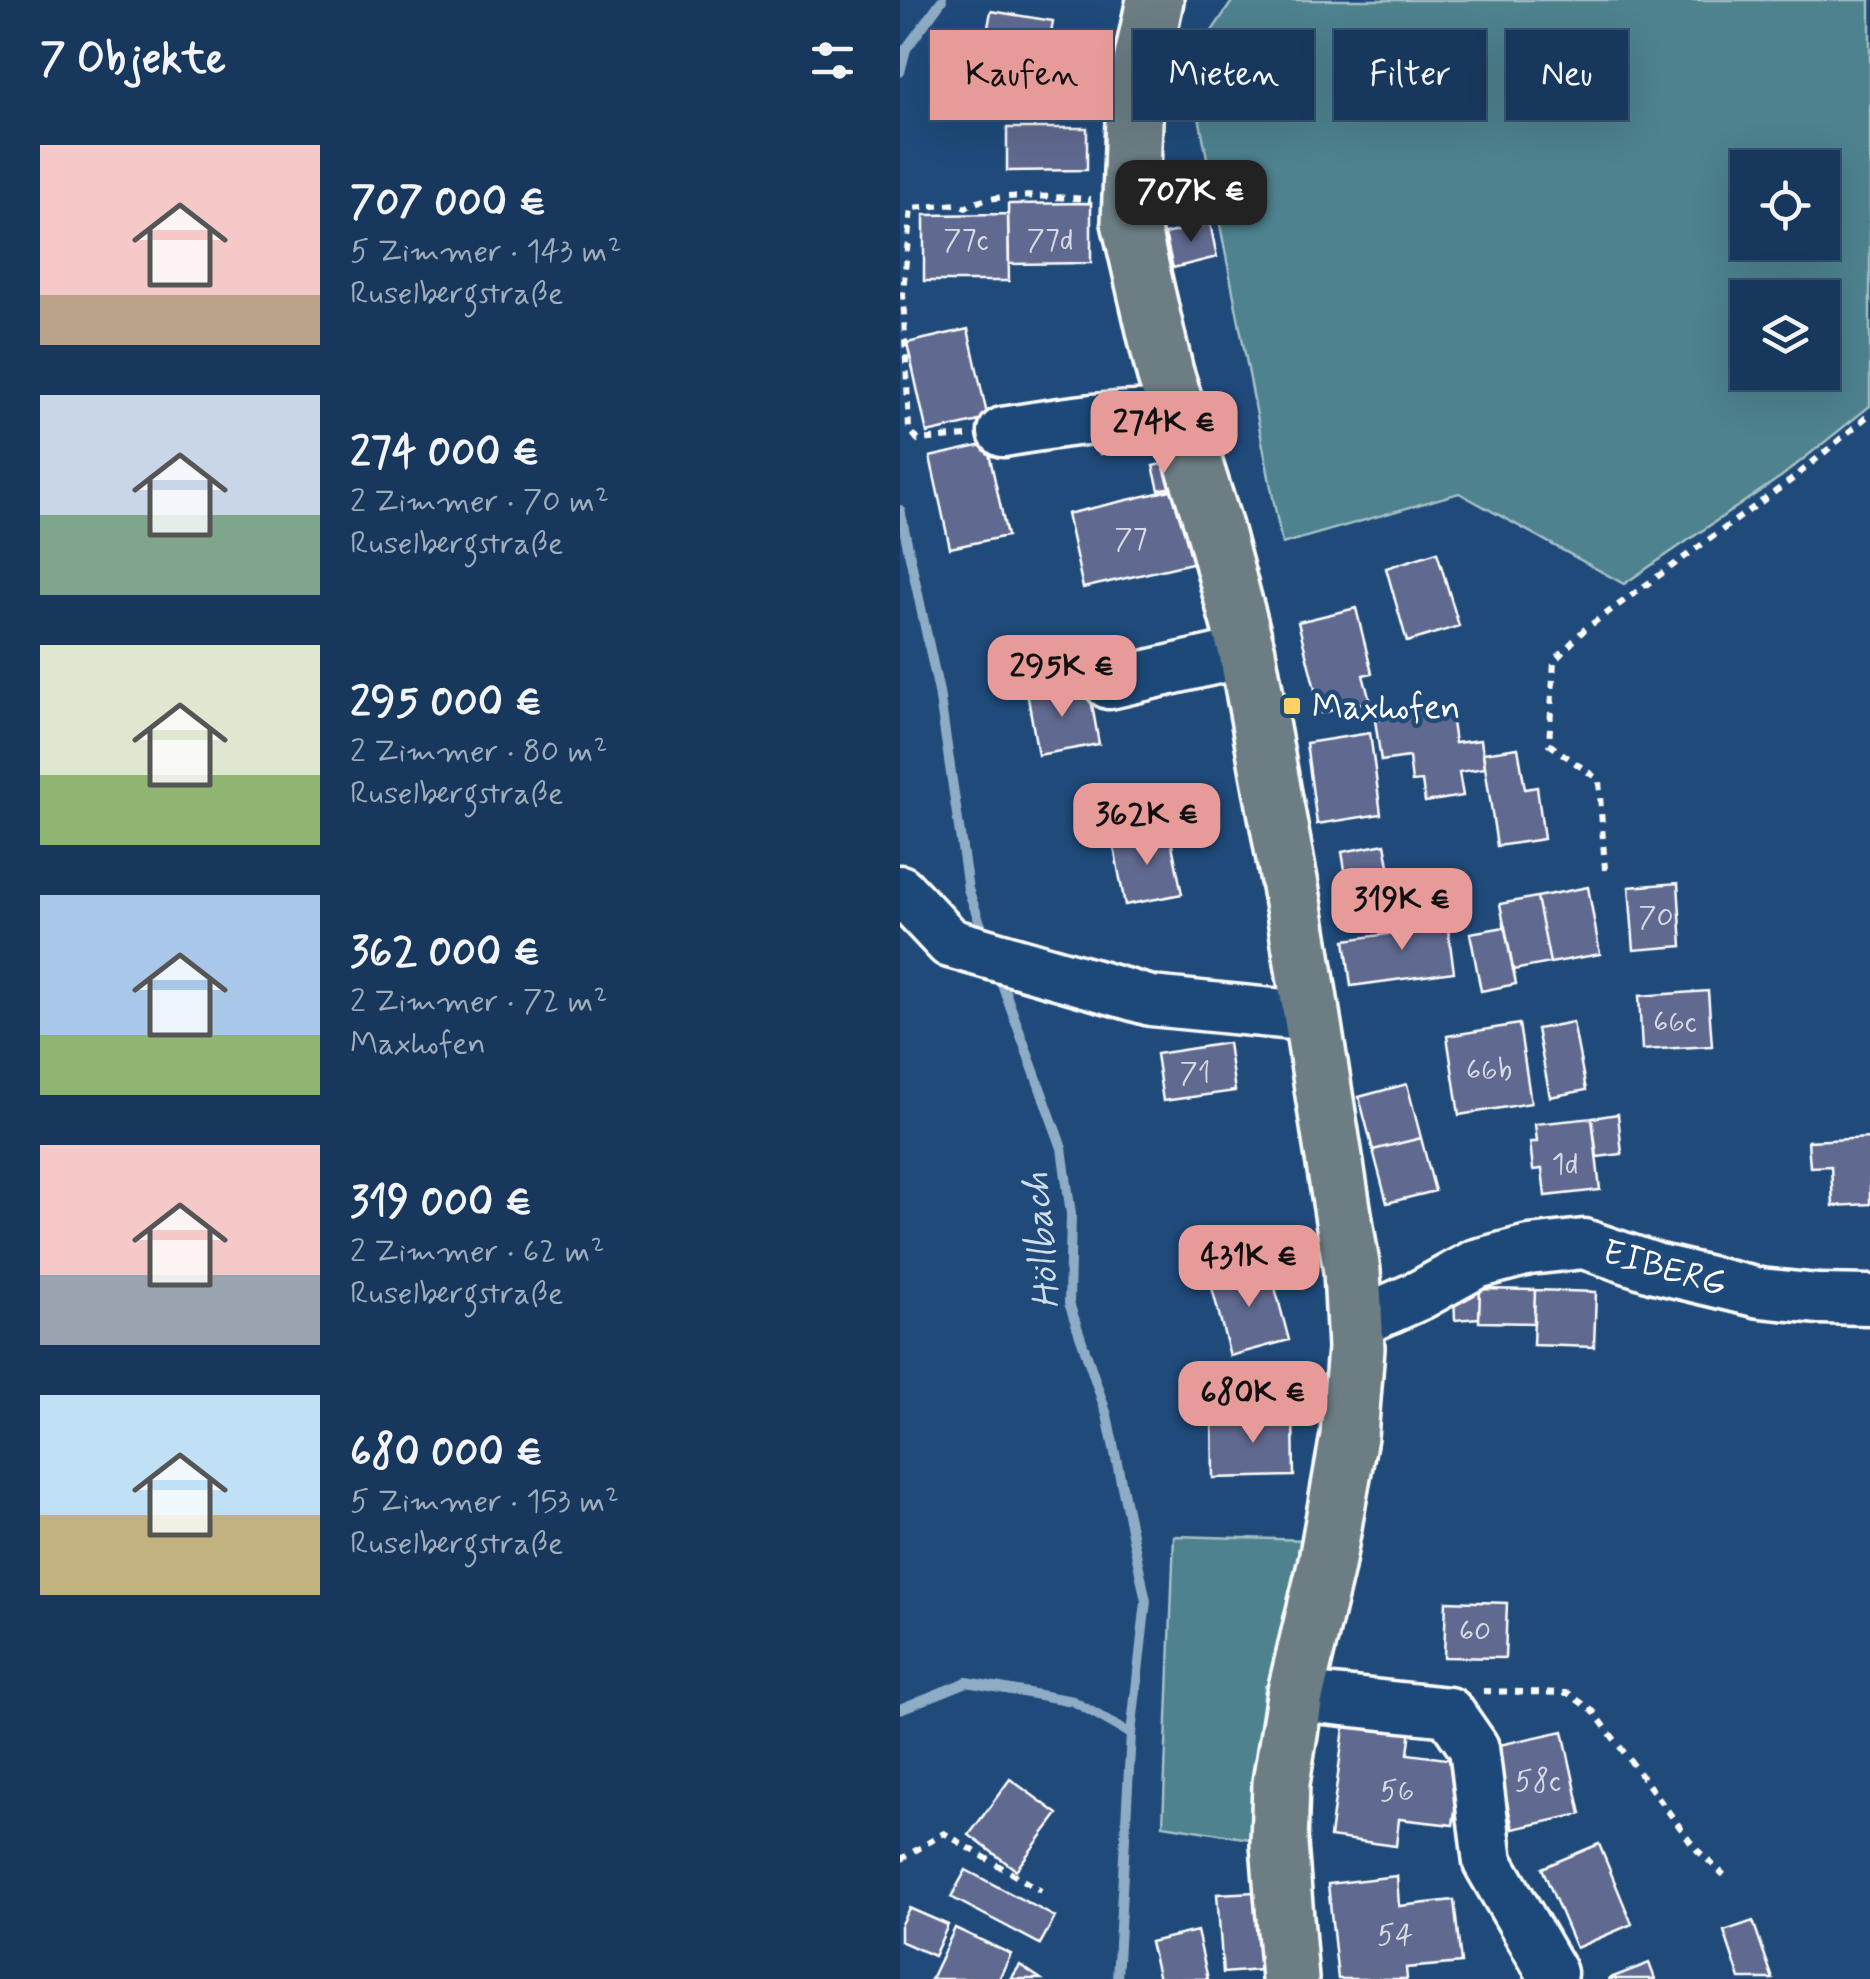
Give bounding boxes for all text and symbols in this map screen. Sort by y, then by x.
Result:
chip: Kaufen [930,30,1113,120]
chip: Mieten [1133,30,1314,120]
chip: Filter [1334,30,1486,120]
chip: Neu [1506,30,1628,120]
text: 7 Objekte [40,33,226,88]
icon: filters [805,33,860,88]
map controls [1730,150,1840,390]
button: locate [1730,150,1840,260]
pin: 707K € [1110,160,1272,245]
text: 707K € [1137,171,1245,213]
text: 707 000 € [350,176,546,231]
icon: home [120,185,240,305]
house number: 77c [943,221,989,260]
house number: 77d [1026,221,1074,260]
text: 5 Zimmer · 143 m² [350,231,621,273]
text: Ruselbergstraße [350,273,564,315]
button: layers [1730,280,1840,390]
pin: 274K € [1083,391,1245,476]
text: 274K € [1113,402,1215,444]
text: 274 000 € [350,426,539,481]
icon: home [120,435,240,555]
text: 2 Zimmer · 70 m² [350,481,609,523]
house number: 77 [1114,520,1148,559]
text: Ruselbergstraße [350,523,564,565]
pin: 295K € [981,635,1143,720]
text: 295K € [1010,646,1114,688]
text: 295 000 € [350,676,542,731]
icon: home [120,685,240,805]
place label: Maxhofen [1312,685,1461,731]
marker: Maxhofen [1281,695,1303,717]
text: 2 Zimmer · 80 m² [350,731,607,773]
text: Ruselbergstraße [350,773,564,815]
pin: 362K € [1066,783,1228,868]
text: 362K € [1095,794,1199,836]
pin: 319K € [1321,868,1483,953]
text: 319K € [1353,879,1451,921]
house number: 70 [1638,898,1674,937]
text: 362 000 € [350,926,540,981]
icon: home [120,935,240,1055]
text: 2 Zimmer · 72 m² [350,981,607,1023]
house number: 66c [1653,1003,1697,1042]
text: Maxhofen [350,1023,486,1065]
house number: 66b [1466,1051,1512,1090]
house number: 71 [1179,1054,1211,1093]
house number: 1d [1551,1145,1579,1184]
water label: Höllbach [1012,1170,1073,1311]
text: 319 000 € [350,1176,532,1231]
icon: home [120,1185,240,1305]
pin: 431K € [1168,1225,1330,1310]
street label: EIBERG [1597,1229,1732,1309]
text: 2 Zimmer · 62 m² [350,1231,604,1273]
text: 431K € [1201,1236,1297,1278]
text: Ruselbergstraße [350,1273,564,1315]
pin: 680K € [1172,1361,1334,1446]
text: 680K € [1200,1372,1306,1414]
text: 680 000 € [350,1426,543,1481]
icon: home [120,1435,240,1555]
text: 5 Zimmer · 153 m² [350,1481,619,1523]
text: Ruselbergstraße [350,1523,564,1565]
house number: 60 [1459,1612,1491,1651]
house number: 58c [1515,1762,1561,1801]
house number: 56 [1380,1772,1414,1811]
house number: 54 [1377,1916,1413,1955]

